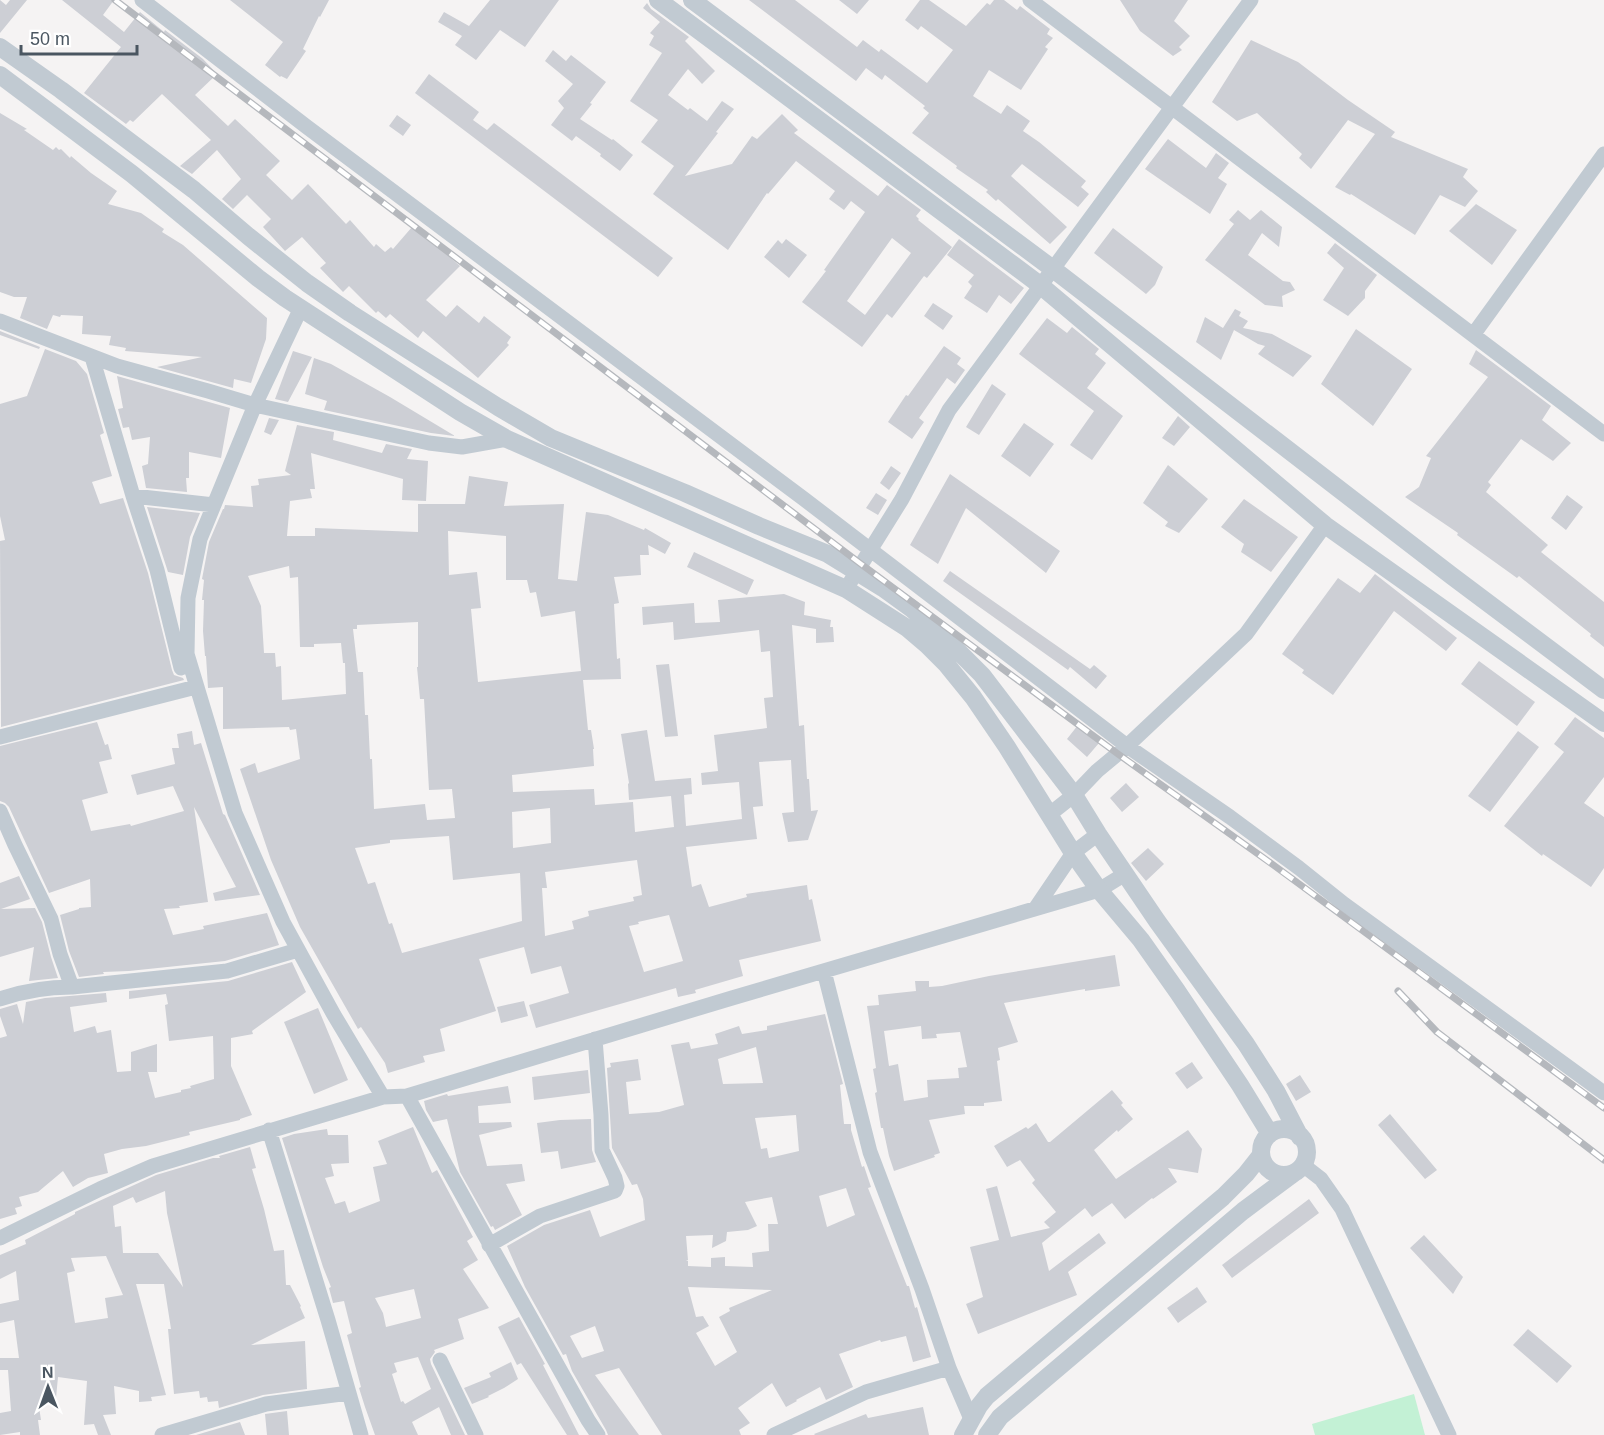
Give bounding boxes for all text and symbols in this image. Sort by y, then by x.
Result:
scale bar [21,18,136,56]
text: 50 m [30,29,70,49]
north arrow [18,1357,78,1417]
text: N [42,1364,54,1381]

